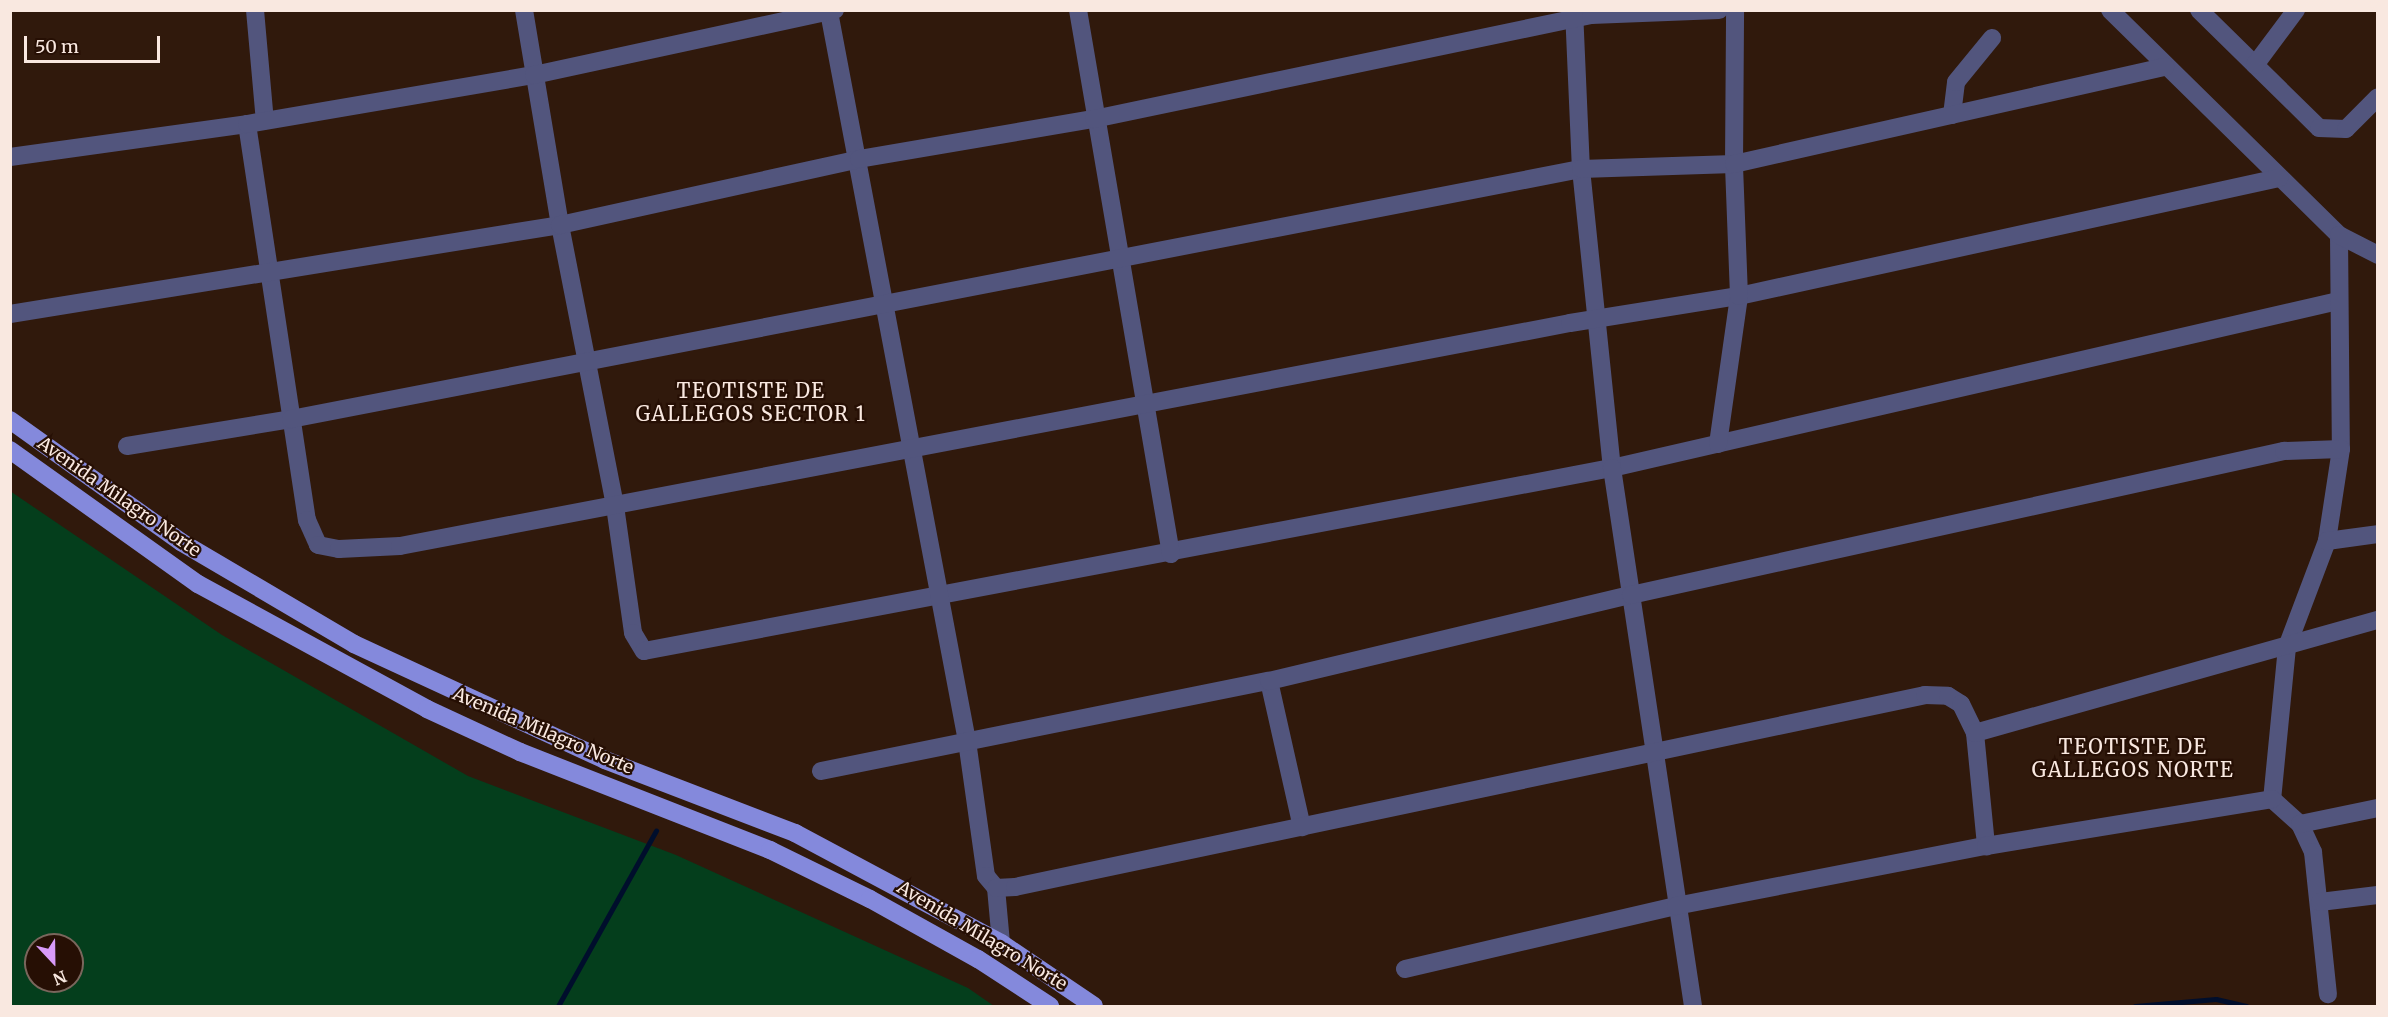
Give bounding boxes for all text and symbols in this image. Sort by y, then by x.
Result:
scale bar [27,24,164,62]
text: 50 m [35,35,79,58]
district label: TEOTISTE DE GALLEGOS SECTOR 1 [636,378,866,425]
street label: Avenida Milagro Norte [33,432,205,562]
street label: Avenida Milagro Norte [449,683,637,779]
district label: TEOTISTE DE GALLEGOS NORTE [2032,735,2234,782]
street label: Avenida Milagro Norte [893,877,1071,995]
north arrow [24,933,84,993]
text: N [50,966,70,989]

